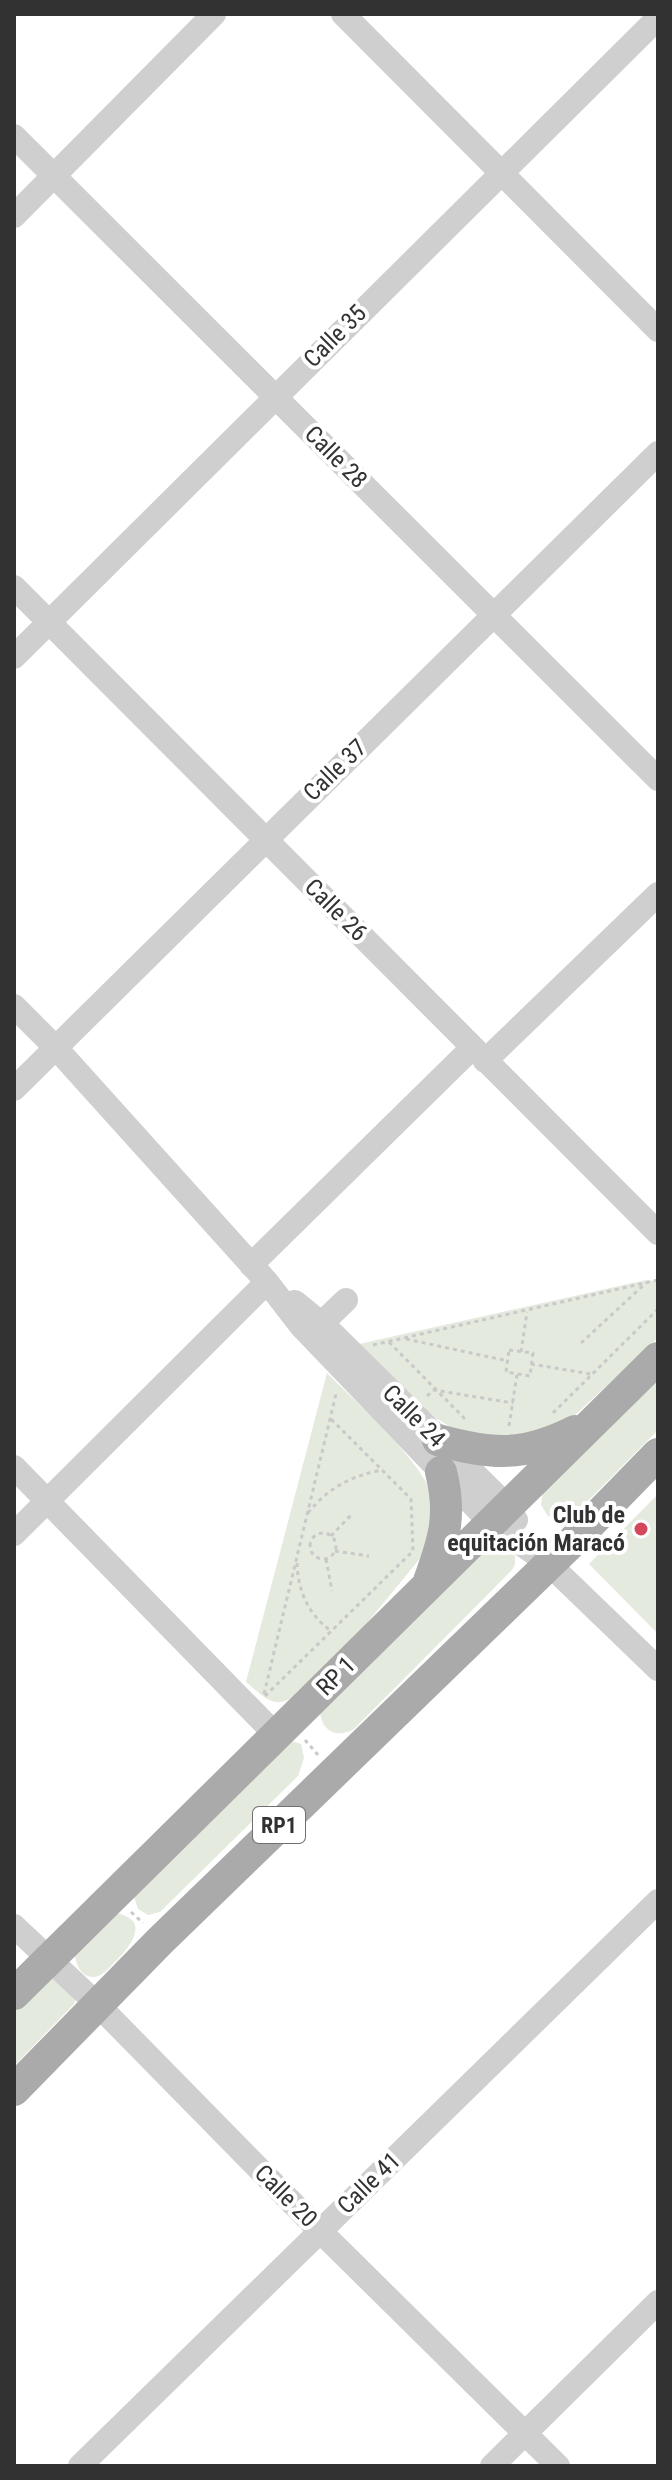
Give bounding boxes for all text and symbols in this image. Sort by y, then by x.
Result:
street label: Calle 35 [298,299,372,373]
street label: Calle 28 [299,420,373,494]
street label: Calle 37 [298,733,372,807]
street label: Calle 26 [299,873,373,947]
street label: Calle 24 [377,1379,451,1453]
place label: Club de equitación Maracó [447,1501,625,1557]
marker: Club de equitación Maracó [632,1520,650,1538]
street label: RP 1 [311,1651,361,1701]
road number: RP1 [253,1807,305,1843]
street label: Calle 41 [332,2146,406,2220]
street label: Calle 20 [249,2159,323,2233]

